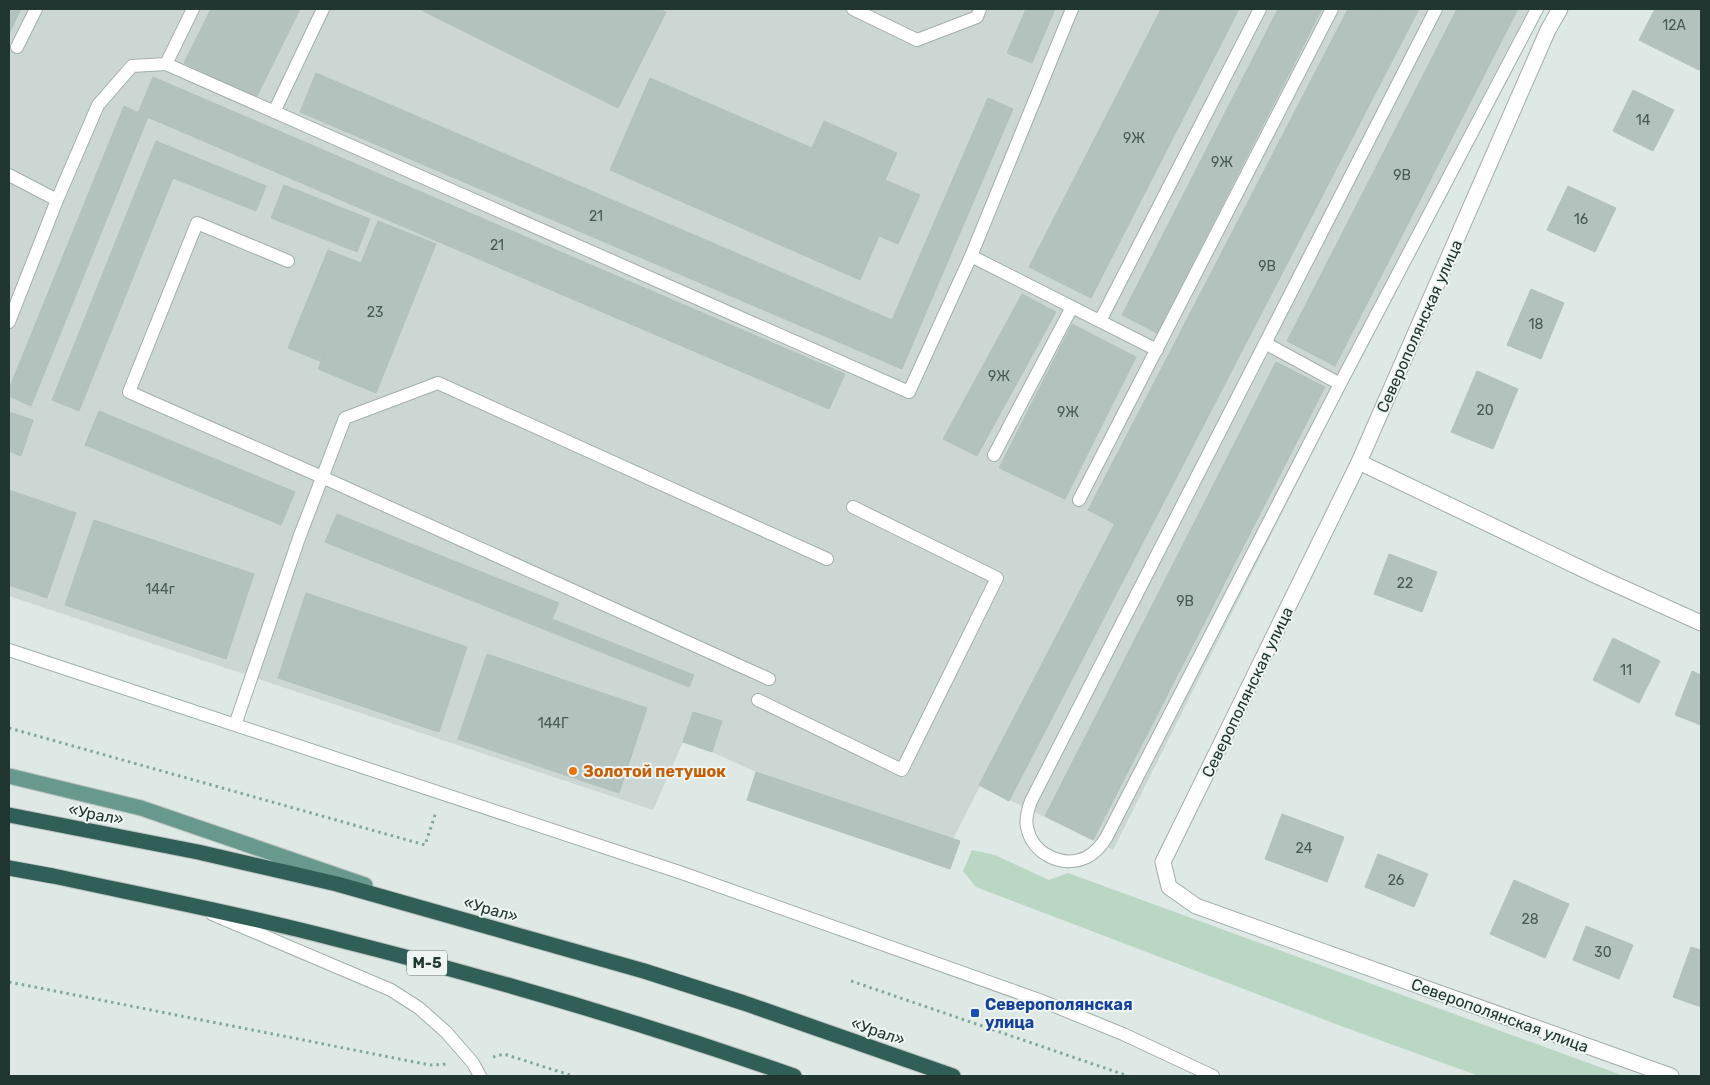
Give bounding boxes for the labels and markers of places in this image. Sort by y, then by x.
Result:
place label: Золотой петушок [583,762,726,781]
marker: Золотой петушок [567,765,579,777]
place label: Северополянская улица [985,995,1133,1032]
marker: Северополянская улица [969,1007,981,1019]

